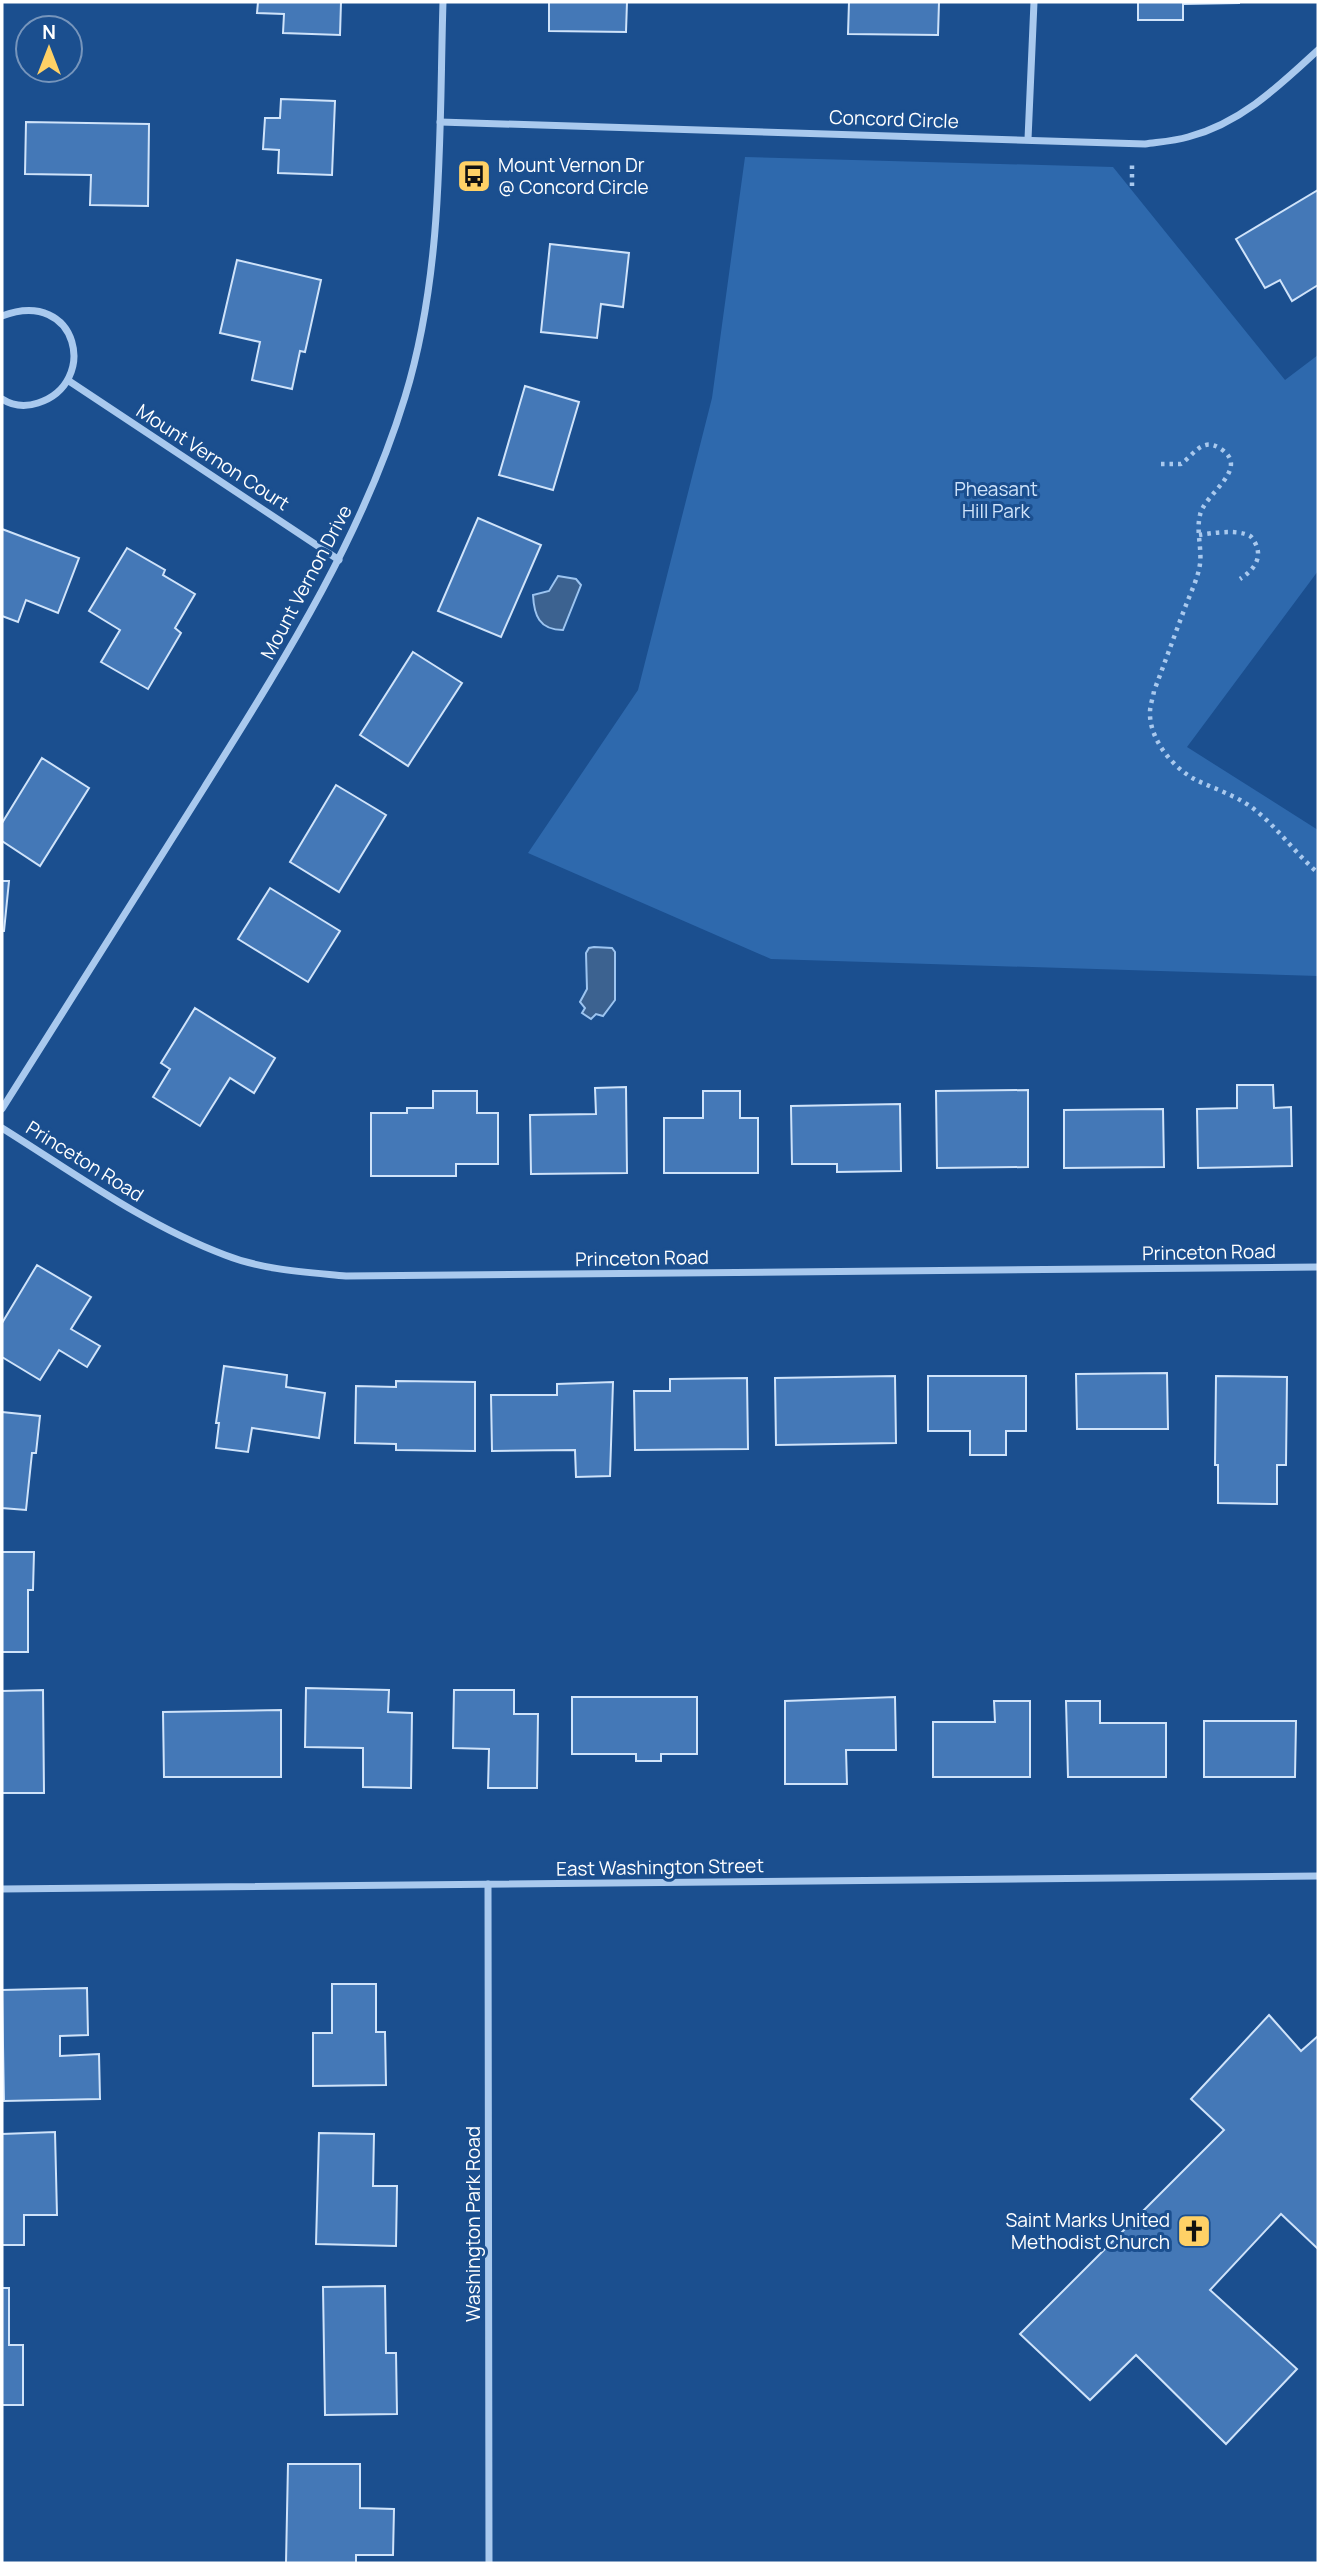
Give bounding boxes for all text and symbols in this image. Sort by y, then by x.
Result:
north arrow [14,14,84,84]
text: N [42,19,56,45]
street label: Concord Circle [829,104,959,134]
place label: Mount Vernon Dr @ Concord Circle [498,152,649,200]
bus stop icon: Mount Vernon Dr @ Concord Circle [455,157,493,195]
street label: Mount Vernon Court [131,398,295,516]
park label: Pheasant Hill Park [954,476,1038,524]
street label: Mount Vernon Drive [254,500,358,664]
street label: Princeton Road [21,1114,149,1208]
street label: Princeton Road [1142,1238,1276,1266]
street label: Princeton Road [575,1244,709,1272]
street label: East Washington Street [556,1852,764,1882]
street label: Washington Park Road [460,2126,486,2322]
place label: Saint Marks United Methodist Church [1006,2207,1170,2255]
church icon: Saint Marks United Methodist Church [1175,2212,1213,2250]

